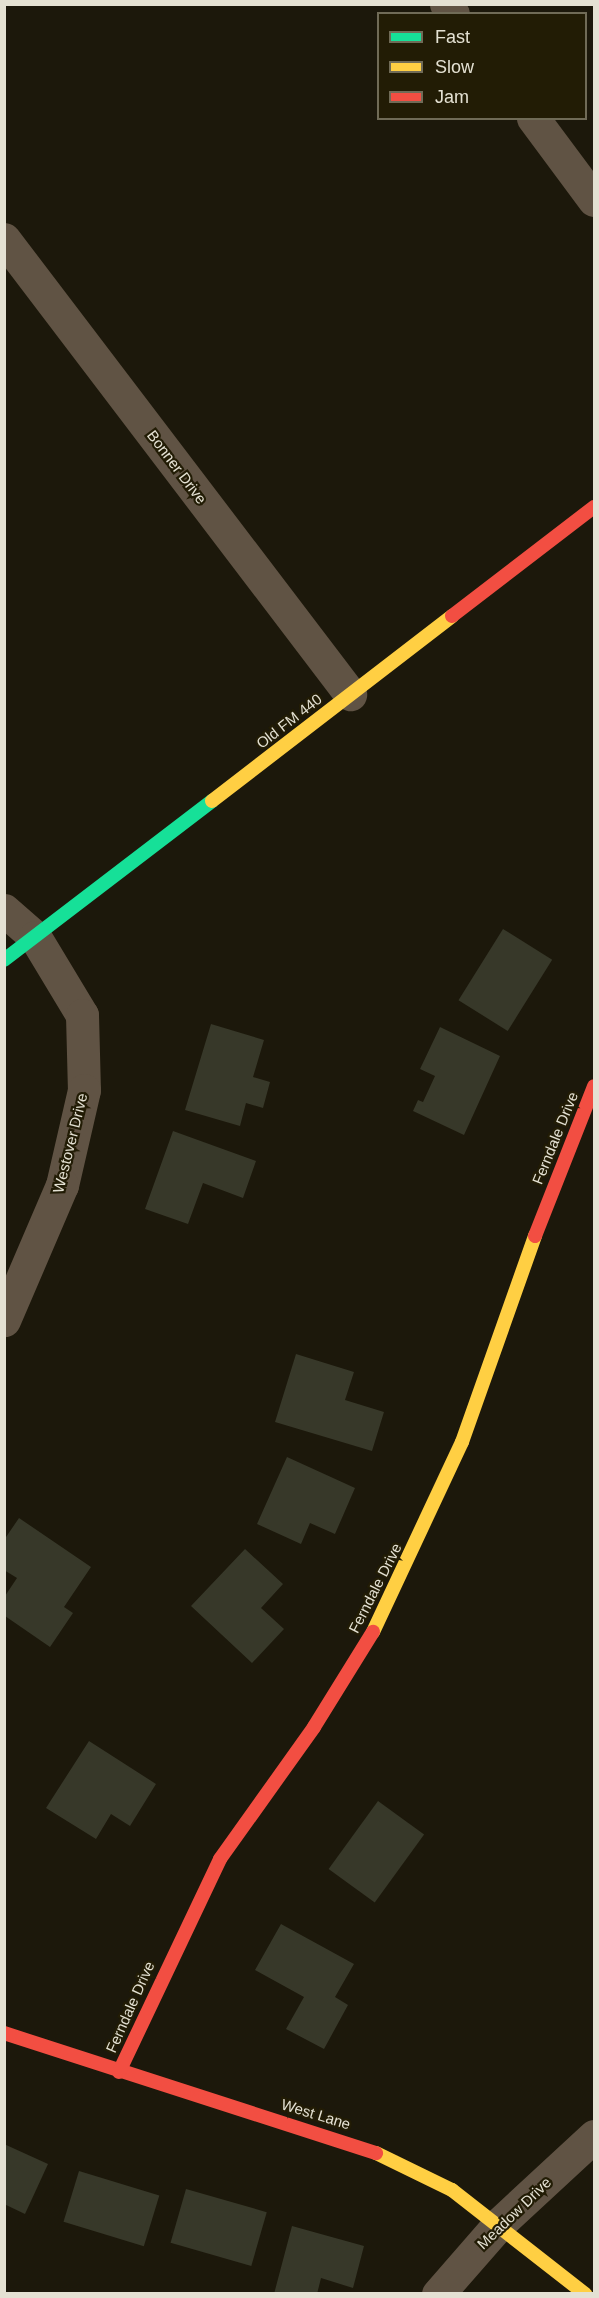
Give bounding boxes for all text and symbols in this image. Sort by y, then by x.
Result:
legend [377,12,587,120]
text: Fast [435,27,470,47]
text: Slow [435,57,474,77]
text: Jam [435,87,469,107]
street label: Bonner Drive [143,427,211,507]
street label: Old FM 440 [253,690,325,752]
street label: Ferndale Drive [528,1089,582,1187]
street label: Westover Drive [49,1091,91,1195]
street label: Ferndale Drive [345,1540,405,1636]
street label: Ferndale Drive [102,1958,158,2056]
street label: West Lane [279,2095,353,2133]
street label: Meadow Drive [473,2173,555,2253]

